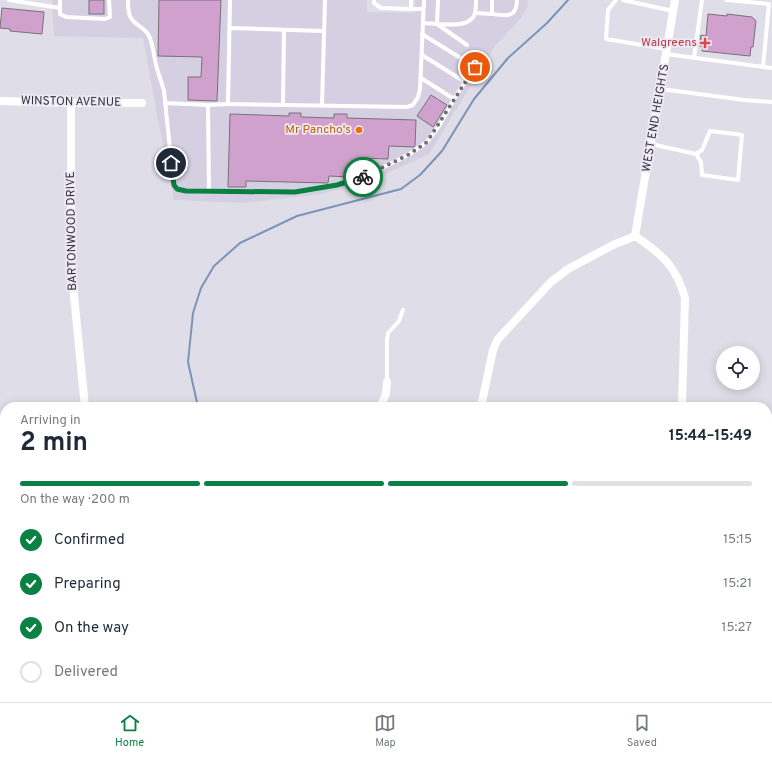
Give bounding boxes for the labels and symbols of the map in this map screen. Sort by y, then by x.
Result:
place label: Walgreens [641,35,697,51]
marker: Walgreens [700,38,710,48]
pin [458,50,492,84]
street label: WEST END HEIGHTS [639,63,673,173]
street label: WINSTON AVENUE [21,93,121,111]
place label: Mr Pancho's [285,122,351,138]
marker: Mr Pancho's [354,125,364,135]
pin [154,146,188,180]
courier [343,157,383,197]
street label: BARTONWOOD DRIVE [63,171,81,291]

